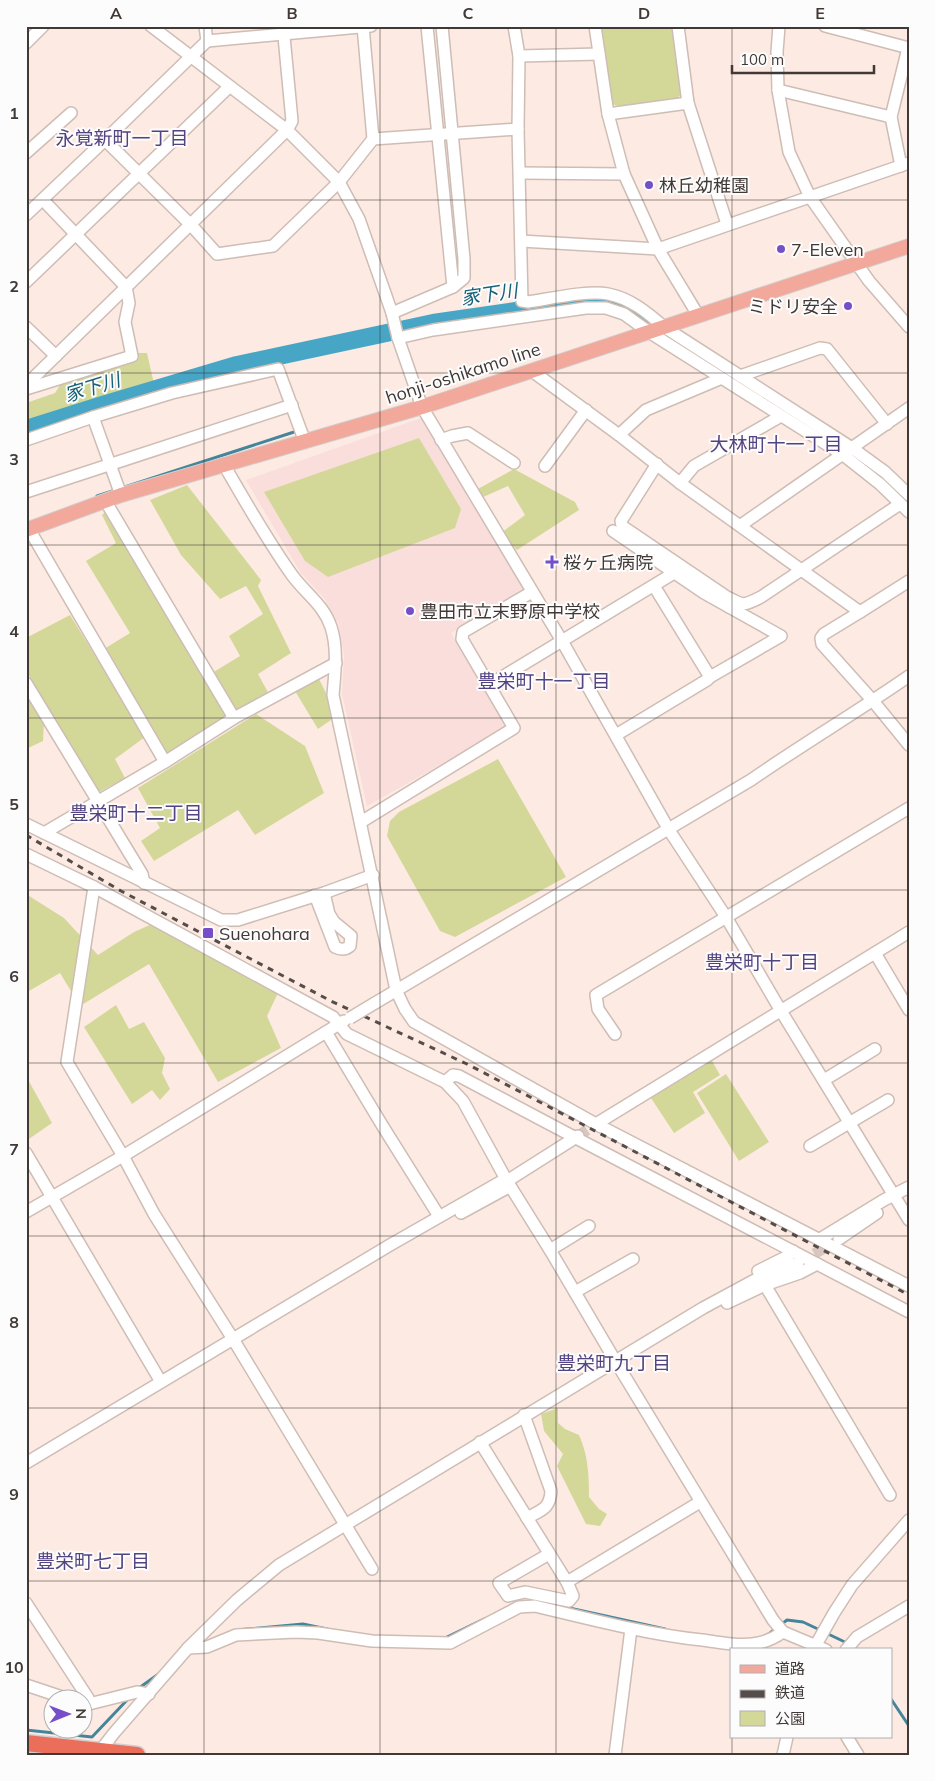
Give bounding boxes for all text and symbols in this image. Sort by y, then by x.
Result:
text: A [110,3,122,23]
text: B [286,3,298,23]
text: C [463,3,474,23]
text: D [638,3,650,23]
text: E [815,3,825,23]
scale bar [732,42,875,74]
text: 100 m [740,50,784,69]
text: 1 [9,103,19,123]
district label: 永覚新町一丁目 [55,126,189,150]
place label: 林丘幼稚園 [659,174,749,197]
marker: 林丘幼稚園 [643,179,655,191]
place label: 7-Eleven [791,238,864,261]
marker: 7-Eleven [775,243,787,255]
text: 2 [9,276,19,296]
water label: 家下川 [459,278,521,310]
place label: ミドリ安全 [748,295,838,318]
marker: ミドリ安全 [842,300,854,312]
street label: honji-oshikamo line [383,337,543,409]
water label: 家下川 [61,367,125,407]
district label: 大林町十一丁目 [709,432,843,456]
text: 3 [9,449,19,469]
place label: 桜ヶ丘病院 [563,551,653,574]
marker: 桜ヶ丘病院 [545,555,559,569]
place label: 豊田市立末野原中学校 [420,600,600,623]
marker: 豊田市立末野原中学校 [404,605,416,617]
text: 4 [9,621,19,641]
district label: 豊栄町十一丁目 [477,669,611,693]
text: 5 [9,794,19,814]
district label: 豊栄町十二丁目 [69,801,203,825]
place label: Suenohara [219,922,310,945]
marker: Suenohara [201,926,215,940]
district label: 豊栄町十丁目 [705,950,819,974]
text: 6 [9,966,19,986]
text: 7 [9,1139,19,1159]
text: 8 [9,1312,19,1332]
district label: 豊栄町九丁目 [557,1351,671,1375]
text: 9 [9,1484,19,1504]
district label: 豊栄町七丁目 [36,1549,150,1573]
legend [730,1648,892,1738]
text: 10 [4,1657,24,1677]
text: 道路 [775,1659,805,1678]
text: 鉄道 [775,1683,805,1702]
north arrow [42,1688,92,1738]
text: N [72,1708,90,1719]
text: 公園 [775,1709,805,1728]

